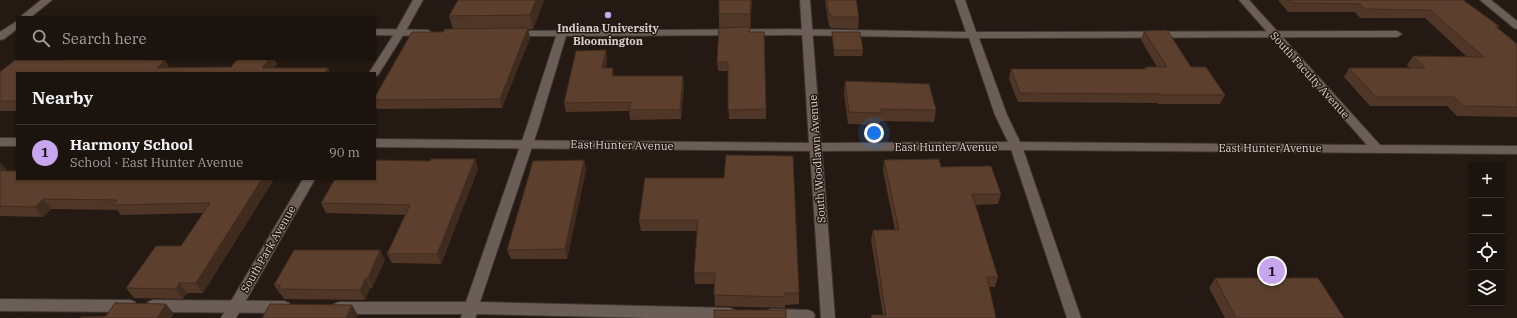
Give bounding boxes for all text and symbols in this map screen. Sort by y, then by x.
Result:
marker: Indiana University Bloomington [603,10,613,20]
search box [16,16,376,60]
place label: Indiana University Bloomington [557,21,659,48]
icon: search [30,27,52,49]
text: Search here [62,29,147,48]
street label: South Faculty Avenue [1267,29,1353,121]
text: Nearby [32,87,93,109]
street label: South Woodlawn Avenue [806,94,828,223]
your location [864,123,884,143]
text: Harmony School [70,135,193,154]
street label: East Hunter Avenue [570,137,674,153]
street label: East Hunter Avenue [894,140,998,154]
street label: East Hunter Avenue [1218,141,1322,155]
text: 1 [41,144,49,161]
text: 90 m [329,144,360,161]
text: School · East Hunter Avenue [70,154,243,171]
map controls [1469,162,1505,306]
button: + [1469,162,1505,198]
button: − [1469,198,1505,234]
street label: South Park Avenue [237,203,299,295]
button: locate [1469,234,1505,270]
pin: 1 [1259,256,1285,286]
button: layers [1469,270,1505,306]

